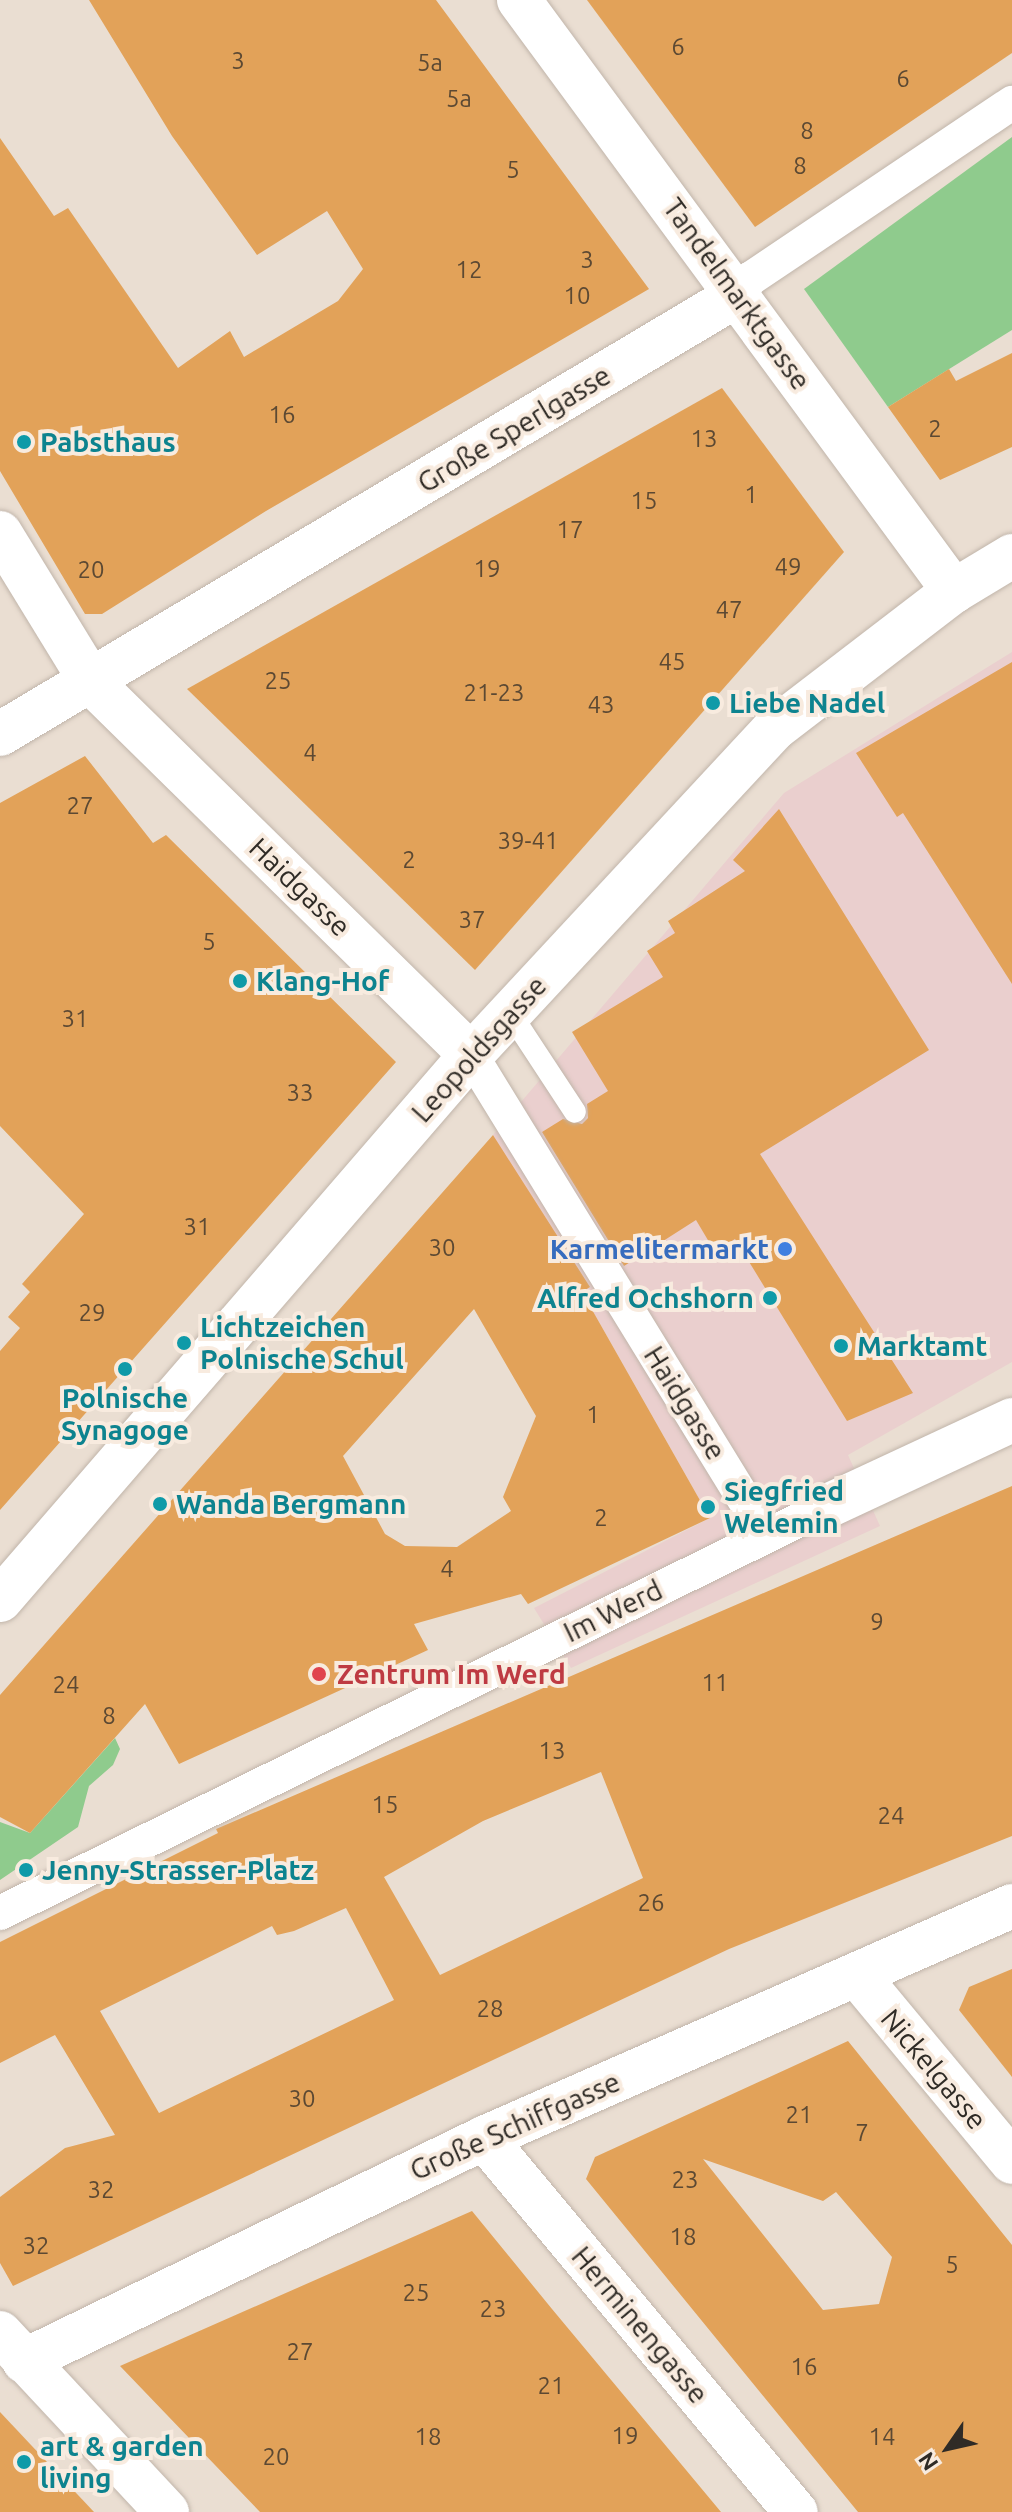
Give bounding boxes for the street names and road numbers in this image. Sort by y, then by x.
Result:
street label: Tandelmarktgasse [656,192,818,396]
street label: Große Sperlgasse [411,358,617,500]
street label: Haidgasse [243,831,357,943]
street label: Leopoldsgasse [405,969,553,1129]
street label: Haidgasse [637,1340,733,1466]
street label: Im Werd [558,1573,668,1649]
street label: Nickelgasse [874,2002,994,2136]
street label: Große Schiffgasse [405,2065,625,2187]
street label: Herminengasse [565,2240,715,2410]

